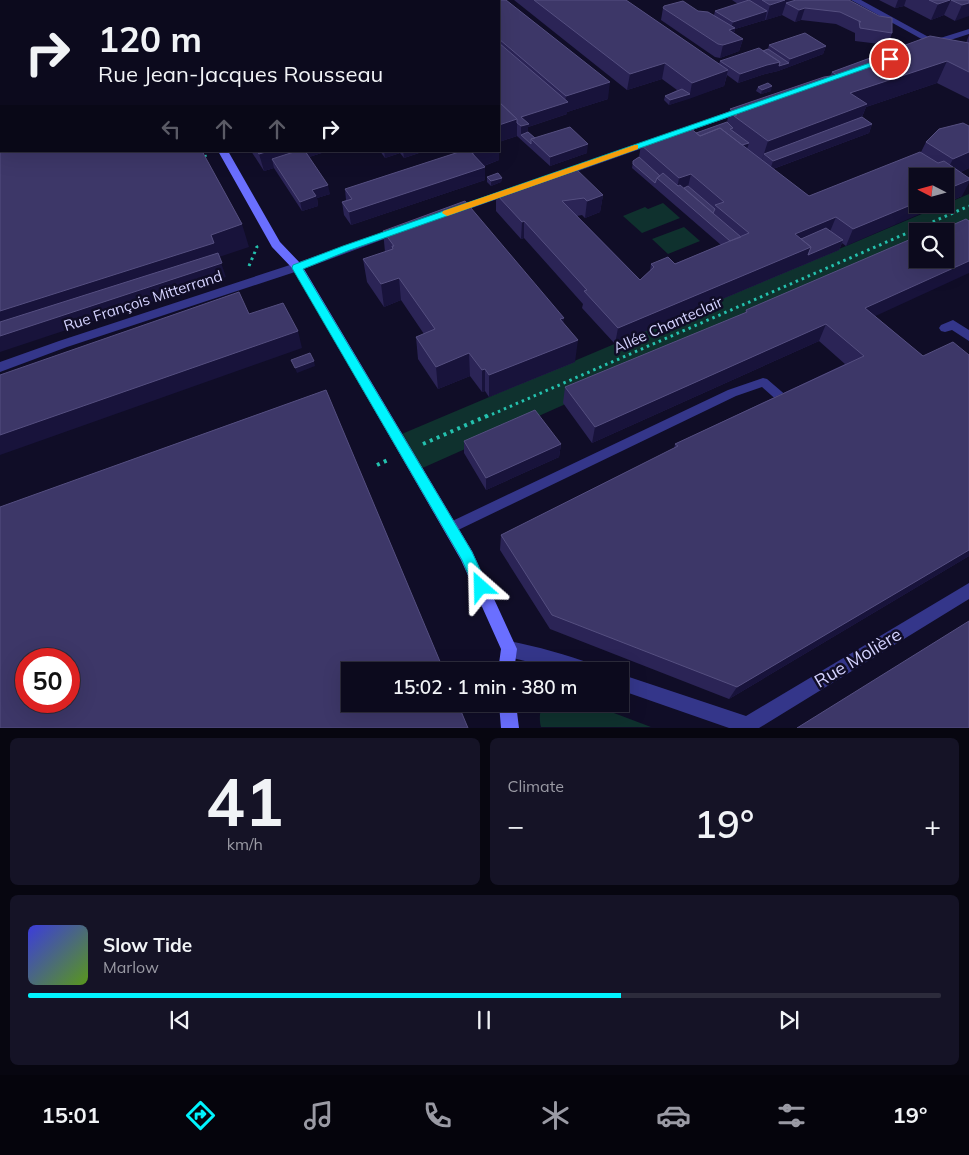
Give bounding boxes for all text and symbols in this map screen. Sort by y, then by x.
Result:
text: 120 m [98,17,202,61]
icon: right [15,20,80,85]
pin [869,38,911,80]
icon: arrive [876,45,904,73]
text: Rue Jean-Jacques Rousseau [98,60,383,88]
icon: left [157,115,185,143]
icon: ahead [210,115,238,143]
icon: ahead [263,115,291,143]
icon: right [316,115,344,143]
north arrow [909,168,954,212]
map controls [909,168,954,268]
button: search [909,223,954,268]
street label: Rue François Mitterrand [61,266,225,335]
street label: Allée Chanteclair [610,292,726,357]
position arrow [454,560,506,612]
street label: Rue Molière [810,623,906,693]
speed limit sign: 50 [15,648,80,713]
text: 15:02 · 1 min · 380 m [392,675,578,699]
text: 41 [206,761,284,842]
text: Climate [508,776,564,796]
text: 19° [694,800,754,848]
text: − [508,808,524,843]
text: + [924,808,941,843]
text: km/h [227,834,263,854]
text: Slow Tide [103,933,192,957]
text: Marlow [103,957,159,977]
icon: previous [166,1006,194,1034]
icon: pause [470,1006,498,1034]
icon: next [775,1006,803,1034]
icon: directions [183,1098,218,1133]
icon: music [301,1098,336,1133]
icon: phone [420,1098,455,1133]
icon: climate [538,1098,573,1133]
icon: car [656,1098,691,1133]
icon: filters [774,1098,809,1133]
text: 15:01 [42,1101,100,1129]
text: 19° [893,1101,927,1129]

